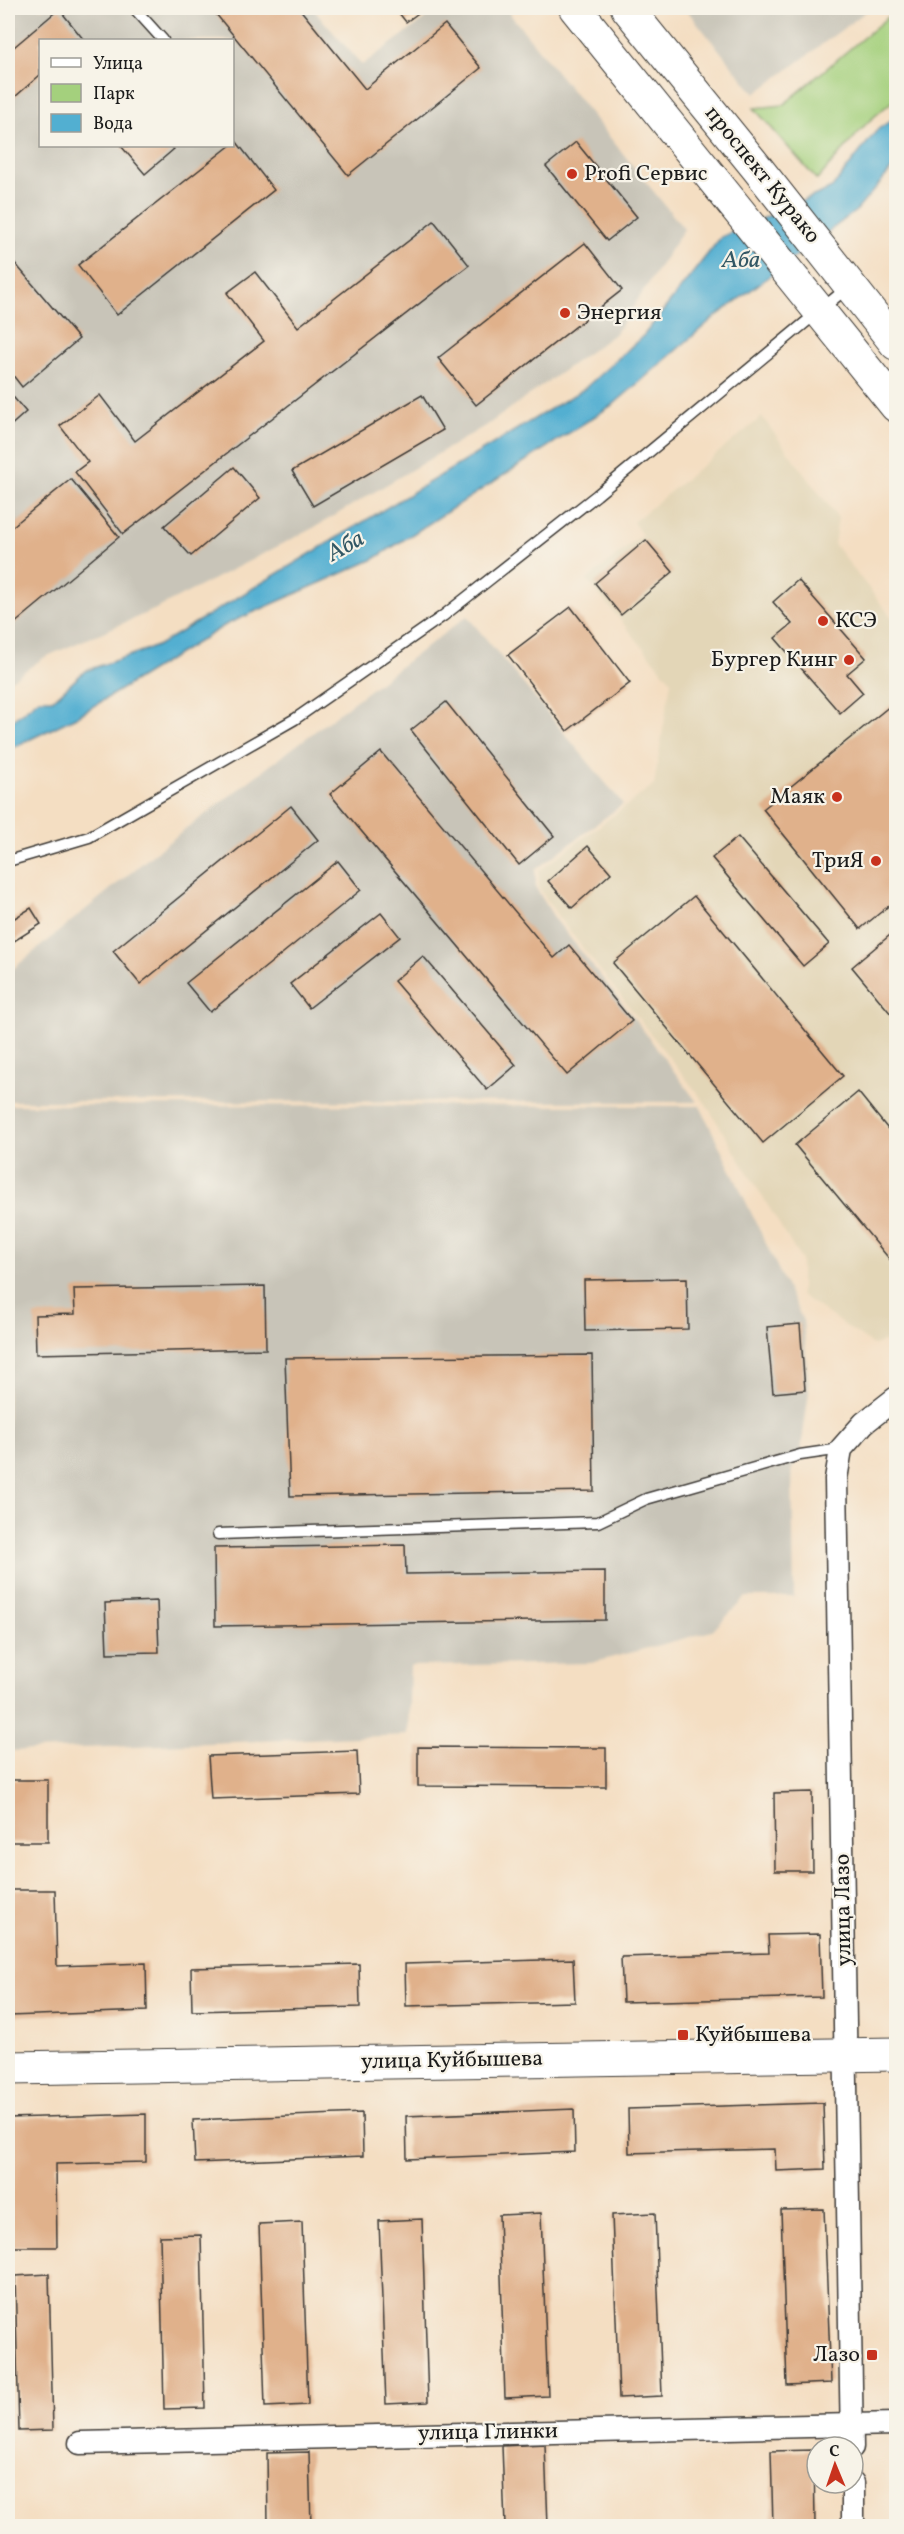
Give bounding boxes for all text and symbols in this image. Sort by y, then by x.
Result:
legend [39,39,234,147]
text: Улица [93,52,143,77]
text: Парк [93,82,135,107]
street label: проспект Курако [697,99,827,251]
text: Вода [93,112,133,137]
place label: Profi Cервис [584,159,708,190]
marker: Profi Cервис [565,167,579,181]
water label: Аба [721,244,760,278]
place label: Энергия [577,298,661,329]
marker: Энергия [558,306,572,320]
water label: Аба [320,523,371,572]
place label: КСЭ [835,606,877,637]
marker: КСЭ [816,614,830,628]
place label: Бургер Кинг [711,645,837,676]
marker: Бургер Кинг [842,653,856,667]
place label: Маяк [770,782,825,813]
marker: Маяк [830,790,844,804]
place label: ТриЯ [812,846,864,877]
marker: ТриЯ [869,854,883,868]
street label: улица Лазо [828,1853,860,1967]
place label: Куйбышева [695,2020,812,2051]
marker: Куйбышева [676,2028,690,2042]
street label: улица Куйбышева [361,2044,543,2078]
place label: Лазо [813,2340,860,2371]
marker: Лазо [865,2348,879,2362]
street label: улица Глинки [418,2416,558,2450]
north arrow [805,2435,865,2495]
text: С [829,2441,840,2463]

